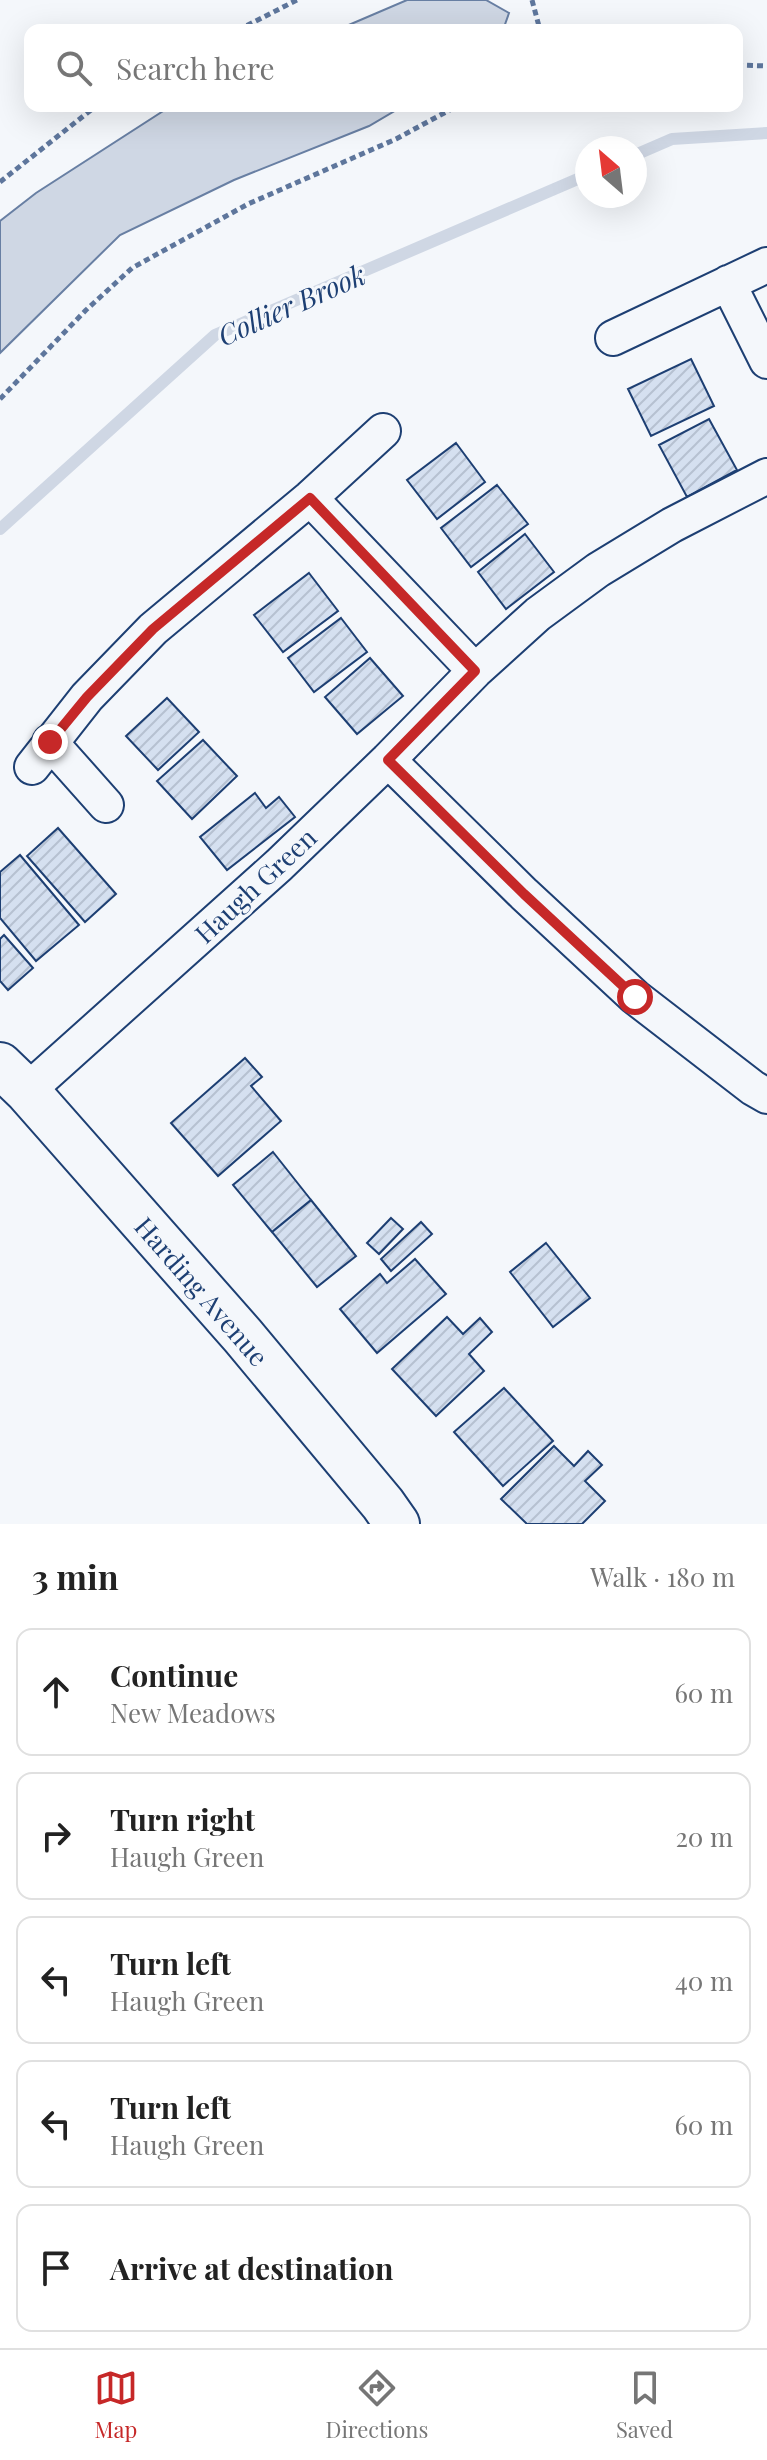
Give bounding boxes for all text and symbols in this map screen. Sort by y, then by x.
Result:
search box [24,24,743,112]
icon: search [52,46,96,90]
text: Search here [116,48,275,88]
north arrow [575,136,647,208]
water label: Collier Brook [211,255,371,353]
route end [32,724,68,760]
street label: Haugh Green [187,819,324,950]
route start [617,979,653,1015]
street label: Harding Avenue [128,1209,276,1373]
text: 3 min [32,1553,119,1599]
text: Walk · 180 m [590,1559,735,1594]
text: Continue [110,1655,238,1695]
icon: ahead [34,1670,78,1714]
text: 60 m [674,1675,733,1710]
text: New Meadows [110,1695,276,1730]
text: Turn right [110,1799,255,1839]
icon: right [34,1814,78,1858]
text: 20 m [675,1819,733,1854]
text: Haugh Green [110,1839,264,1874]
text: Turn left [110,1943,231,1983]
icon: left [34,1958,78,2002]
text: 40 m [675,1963,733,1998]
text: Haugh Green [110,1983,264,2018]
text: Turn left [110,2087,231,2127]
icon: left [34,2102,78,2146]
text: 60 m [674,2107,733,2142]
text: Haugh Green [110,2127,264,2162]
icon: arrive [34,2246,78,2290]
text: Arrive at destination [110,2248,393,2288]
tab: Map [94,2366,138,2444]
tab: Directions [325,2366,428,2444]
tab: Saved [616,2366,673,2444]

